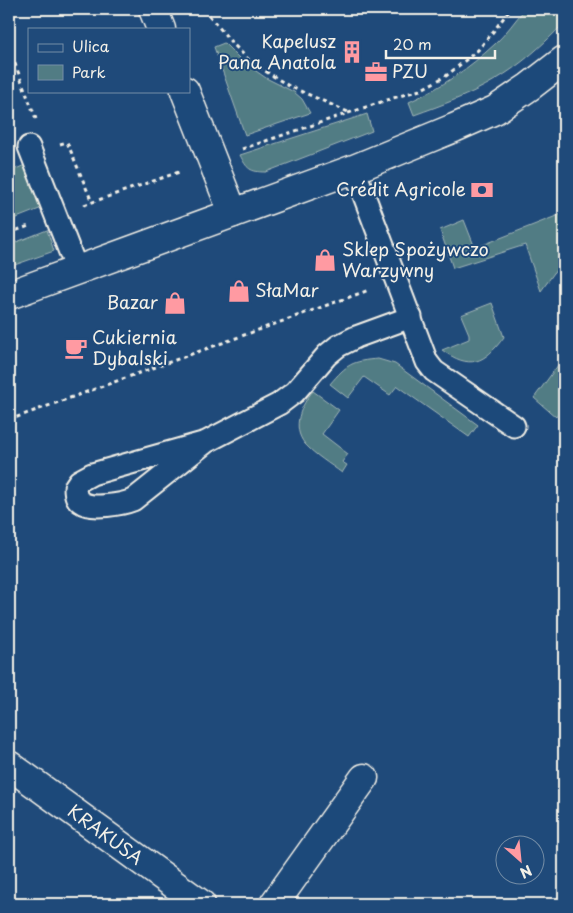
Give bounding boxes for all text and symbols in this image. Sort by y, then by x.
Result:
place label: Kapelusz Pana Anatola [218,27,337,75]
legend [28,28,190,92]
scale bar [386,28,494,60]
text: 20 m [393,32,432,55]
text: Ulica [72,34,110,57]
building icon: Kapelusz Pana Anatola [339,39,365,65]
place label: PZU [392,57,428,84]
office icon: PZU [363,59,389,85]
text: Park [72,60,106,83]
place label: Crédit Agricole [336,175,466,202]
bank icon: Crédit Agricole [469,177,495,203]
place label: Sklep Spożywczo Warzywny [342,235,489,283]
shop icon: Sklep Spożywczo Warzywny [312,247,338,273]
place label: SłaMar [255,276,320,303]
shop icon: SłaMar [226,278,252,304]
place label: Bazar [107,288,159,315]
shop icon: Bazar [162,290,188,316]
place label: Cukiernia Dybalski [92,323,177,371]
cafe icon: Cukiernia Dybalski [63,335,89,361]
street label: KRAKUSA [63,797,149,870]
north arrow [496,836,546,886]
text: N [516,860,536,884]

